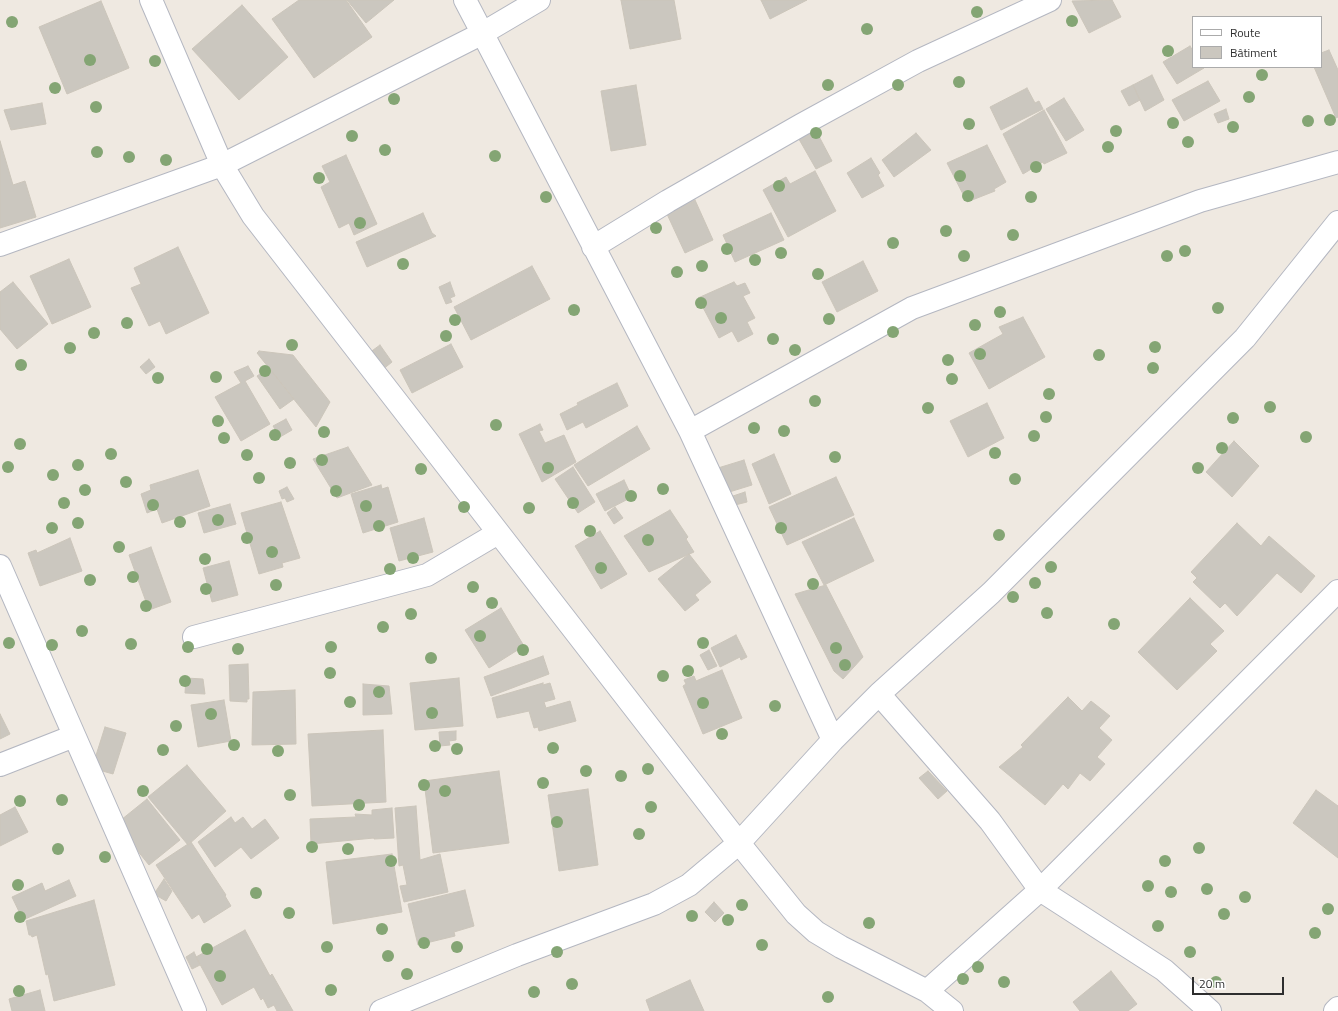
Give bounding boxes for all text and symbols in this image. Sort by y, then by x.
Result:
legend [1192,16,1322,68]
text: Route [1230,23,1260,42]
text: Bâtiment [1230,43,1277,62]
scale bar [1194,969,1286,995]
text: 20 m [1199,974,1225,993]

